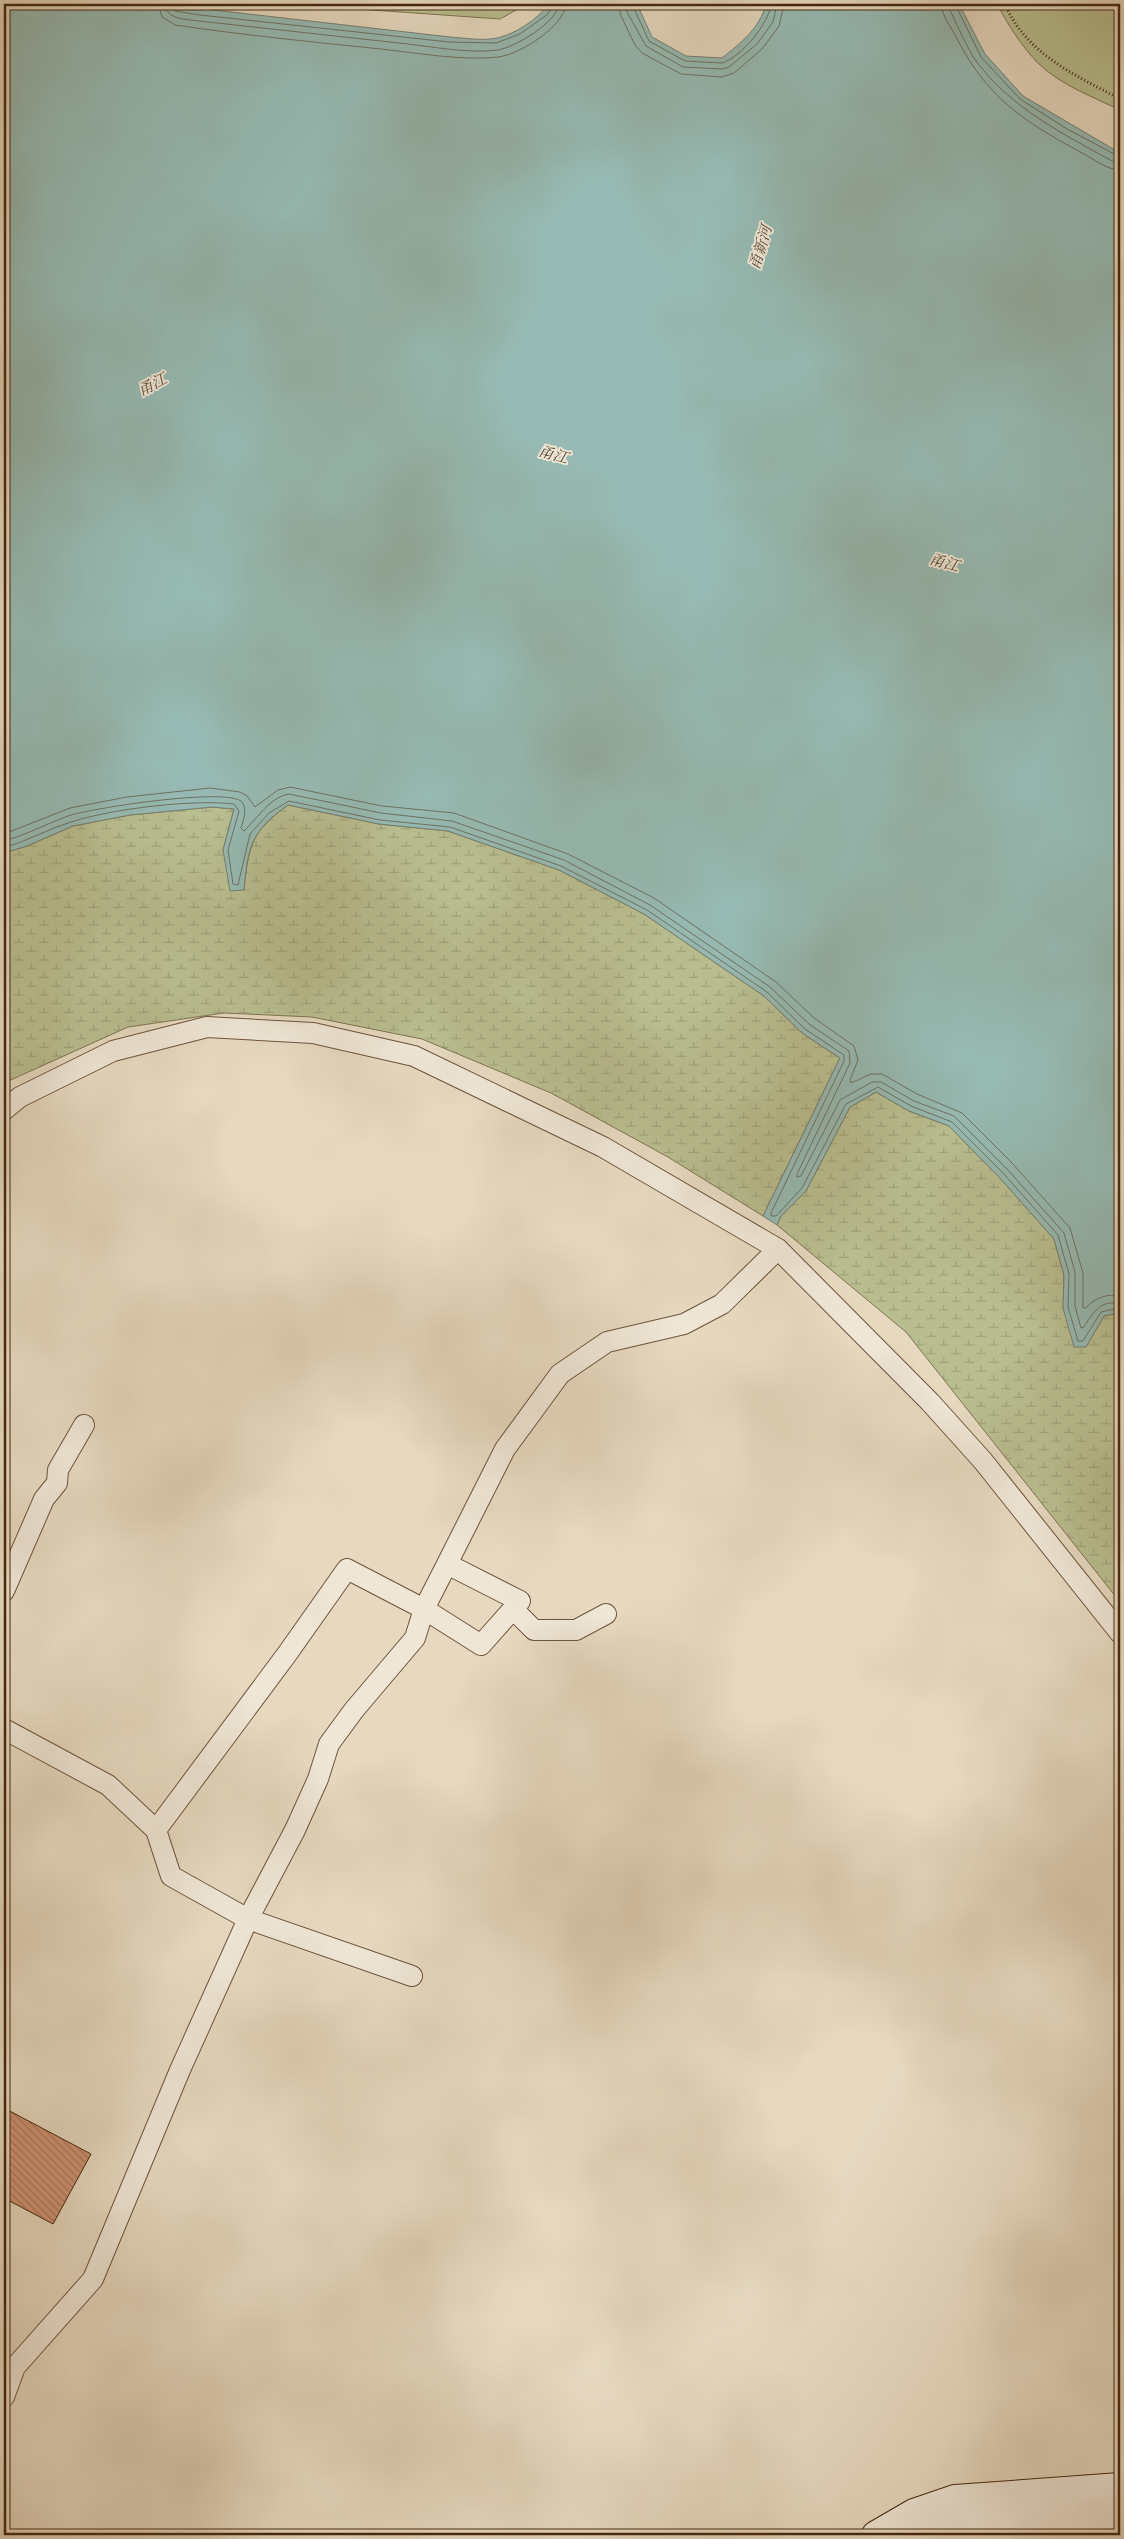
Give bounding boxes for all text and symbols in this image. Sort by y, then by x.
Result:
water label: 甬新河 [745,221,779,273]
water label: 甬江 [135,369,173,402]
water label: 甬江 [536,442,572,471]
water label: 甬江 [927,550,963,579]

